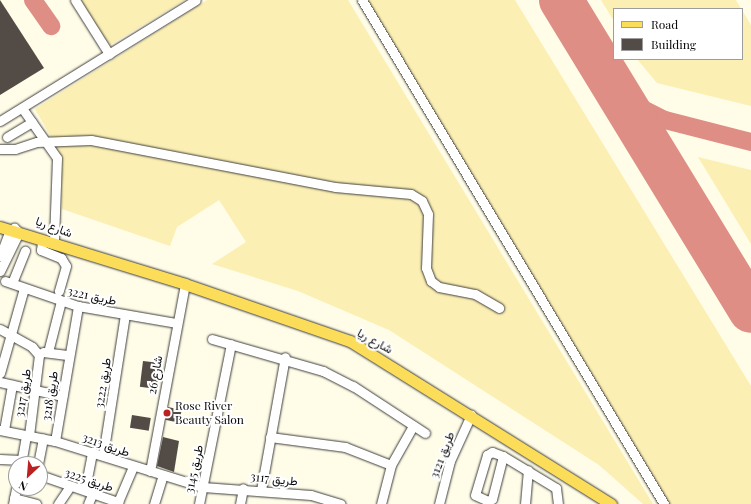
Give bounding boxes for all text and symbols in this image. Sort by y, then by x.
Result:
legend [613,8,743,60]
text: Road [651,16,678,32]
text: Building [651,36,696,52]
street label: شارع ريا [34,214,74,240]
street label: طريق 3221 [66,284,118,308]
street label: شارع ريا [355,325,395,357]
street label: شارع 26 [145,355,165,395]
street label: طريق 3222 [92,357,114,409]
street label: طريق 3217 [12,368,34,418]
street label: طريق 3218 [39,370,61,422]
place label: Rose River Beauty Salon [175,399,244,427]
marker: Rose River Beauty Salon [162,408,172,418]
street label: طريق 3213 [80,430,132,460]
street label: طريق 3121 [427,430,457,480]
street label: طريق 3145 [182,443,206,495]
north arrow [8,456,48,496]
street label: طريق 3225 [63,465,115,495]
street label: طريق 3117 [250,469,298,489]
text: N [16,478,30,495]

